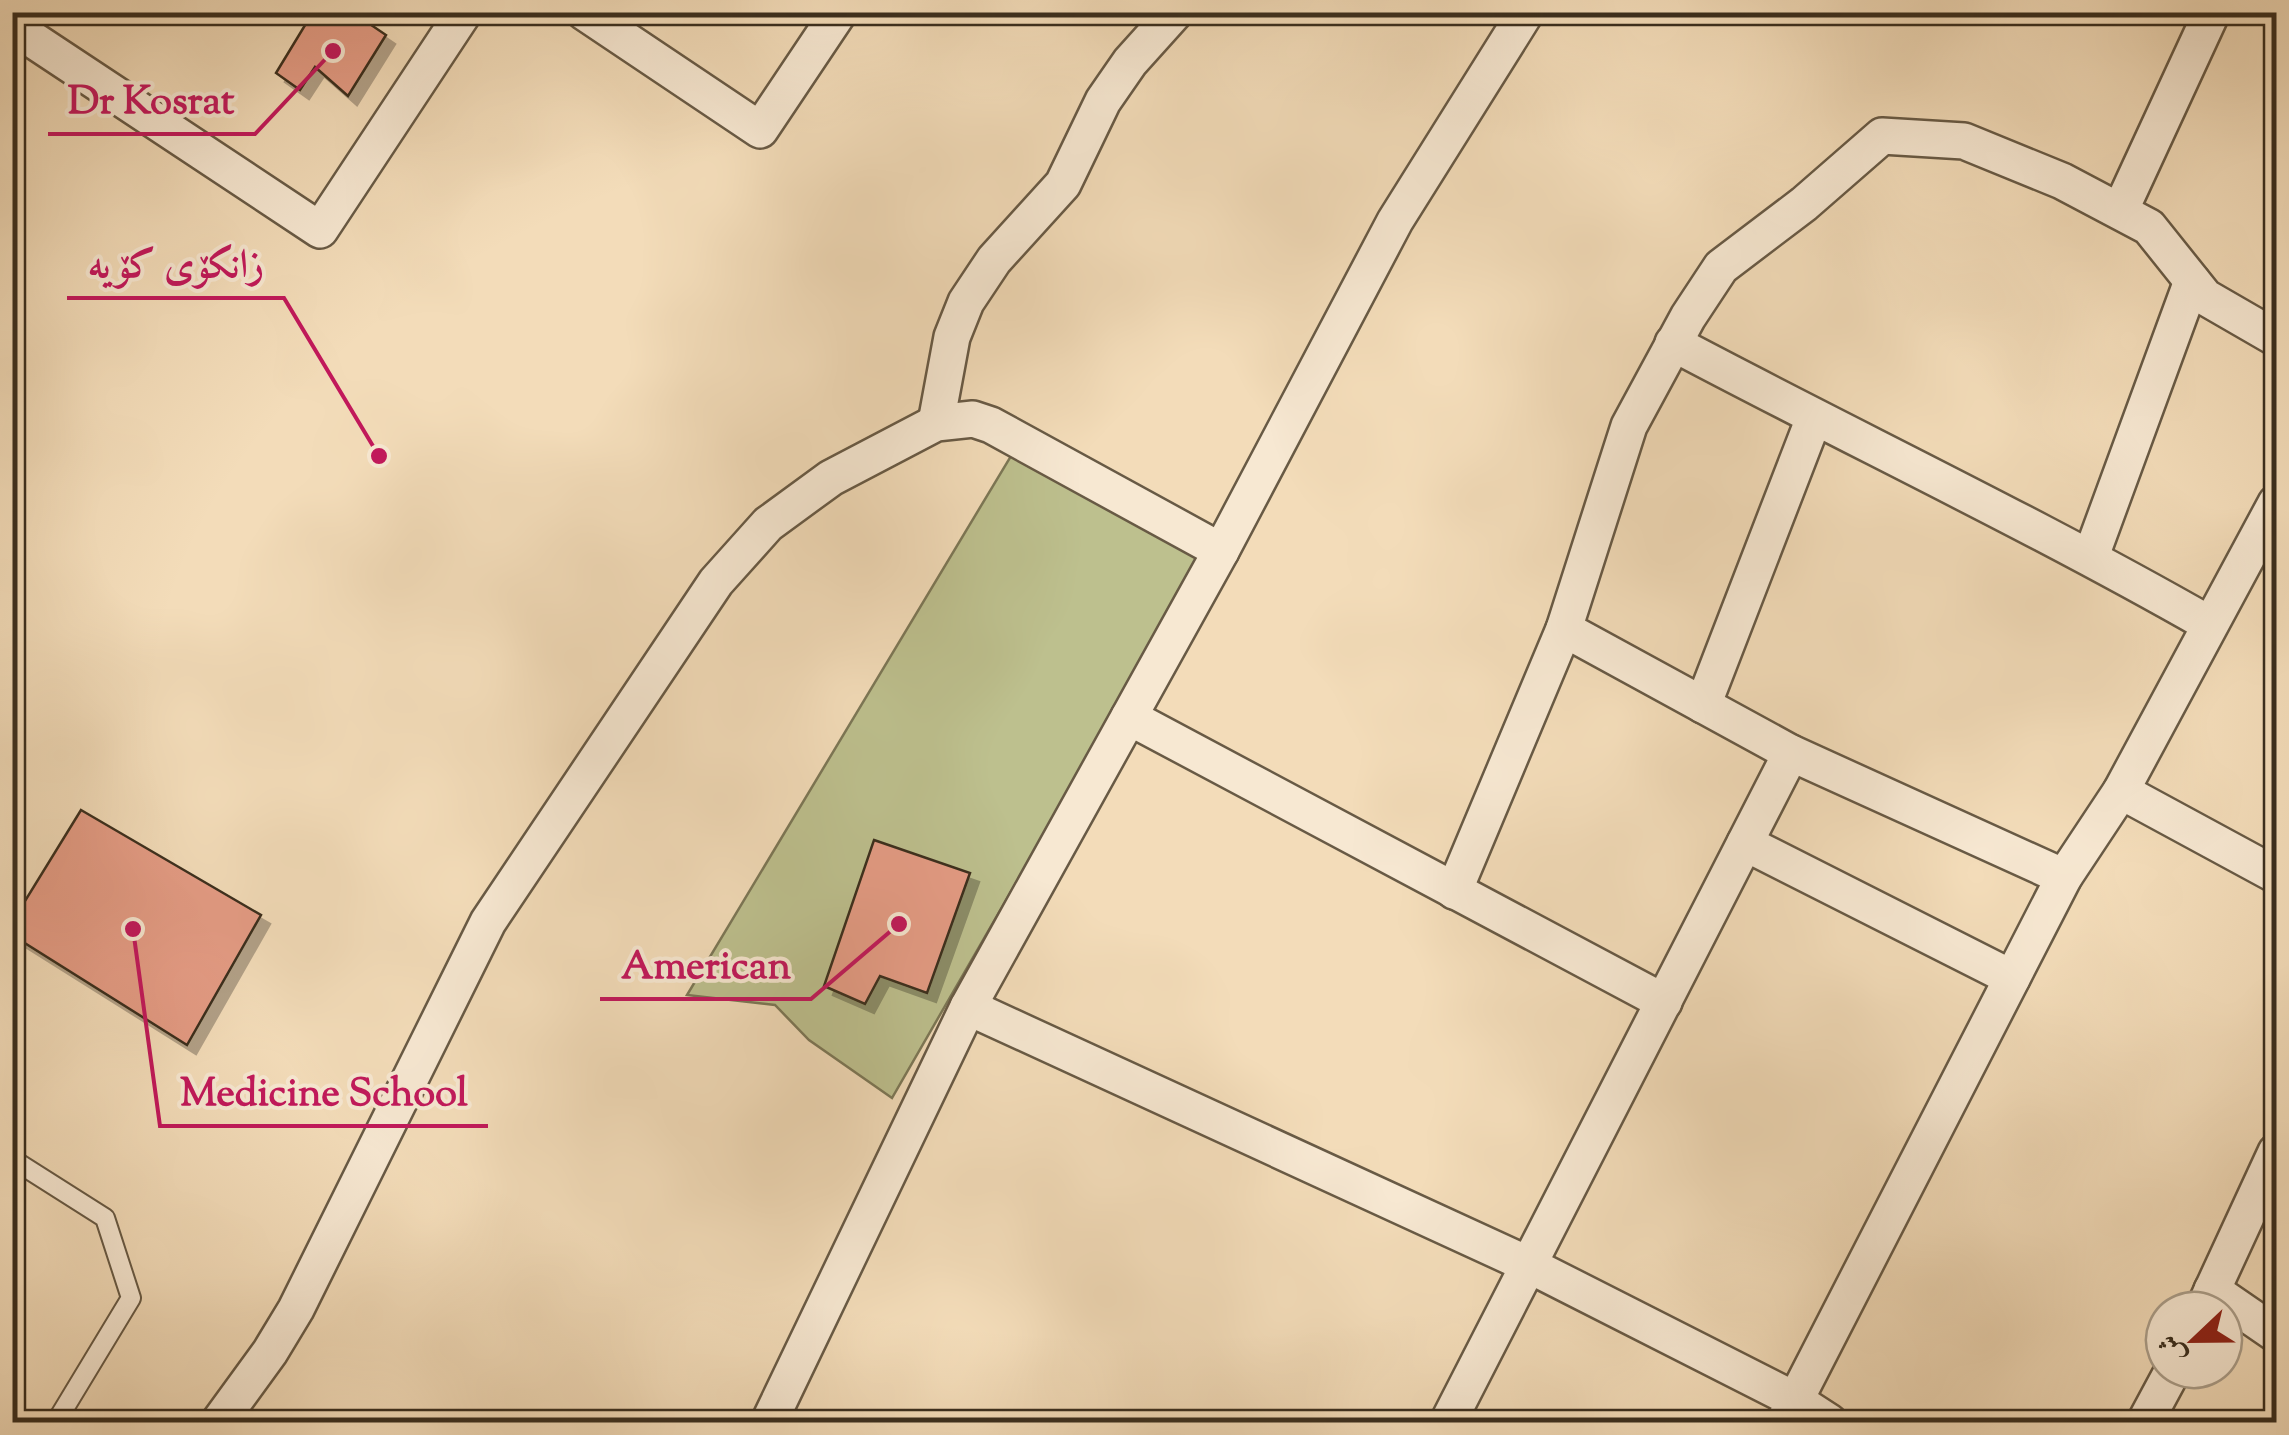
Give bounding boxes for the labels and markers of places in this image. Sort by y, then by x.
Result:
callout: Dr Kosrat [48,64,255,134]
callout: زانکۆی کۆیە [67,228,284,298]
callout: American [600,929,811,999]
callout: Medicine School [160,1056,488,1126]

